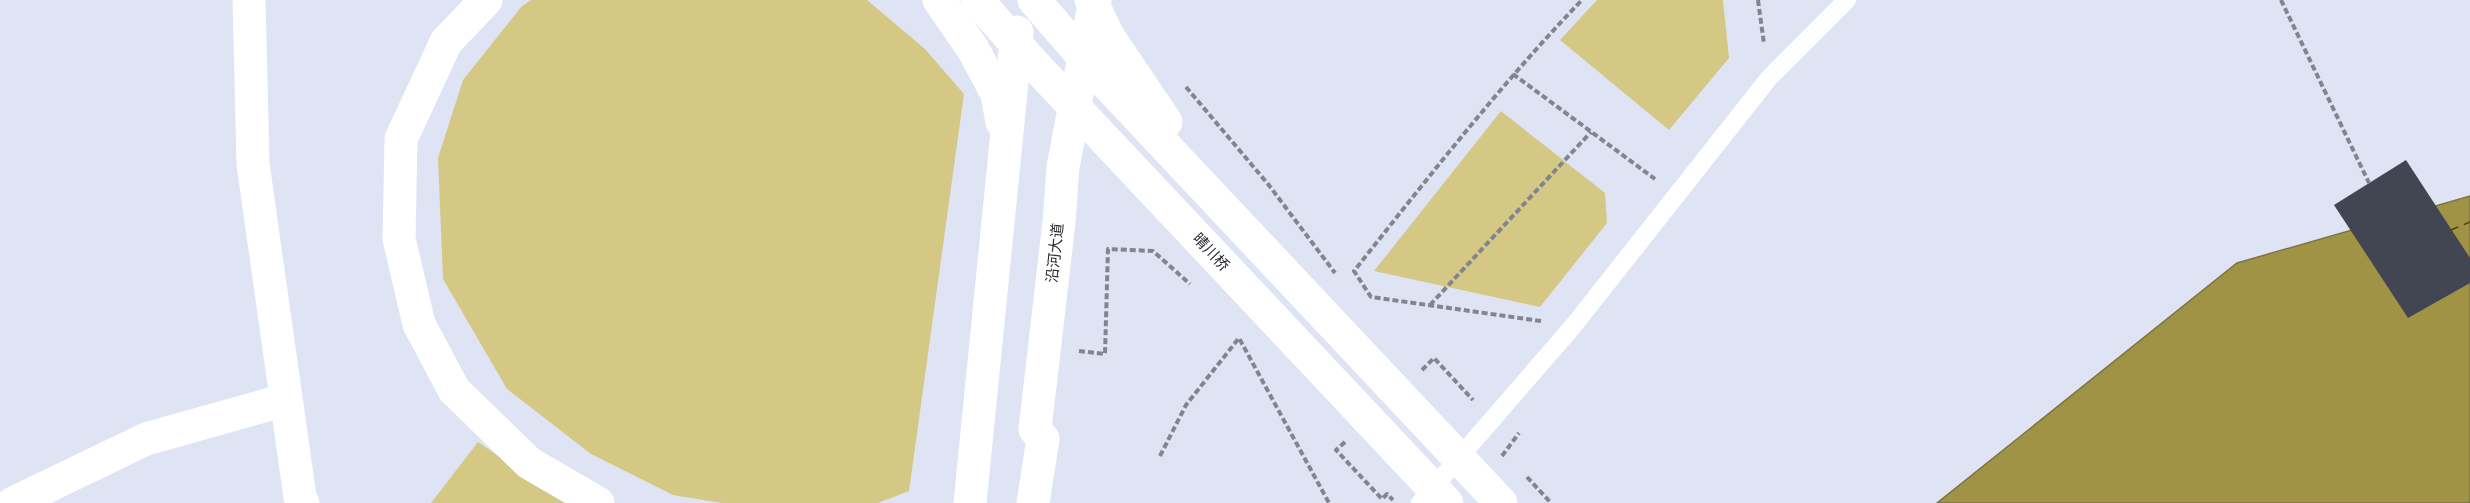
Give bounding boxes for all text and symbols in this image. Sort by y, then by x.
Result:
street label: 沿河大道 [1040,222,1069,284]
street label: 晴川桥 [1188,227,1235,276]

